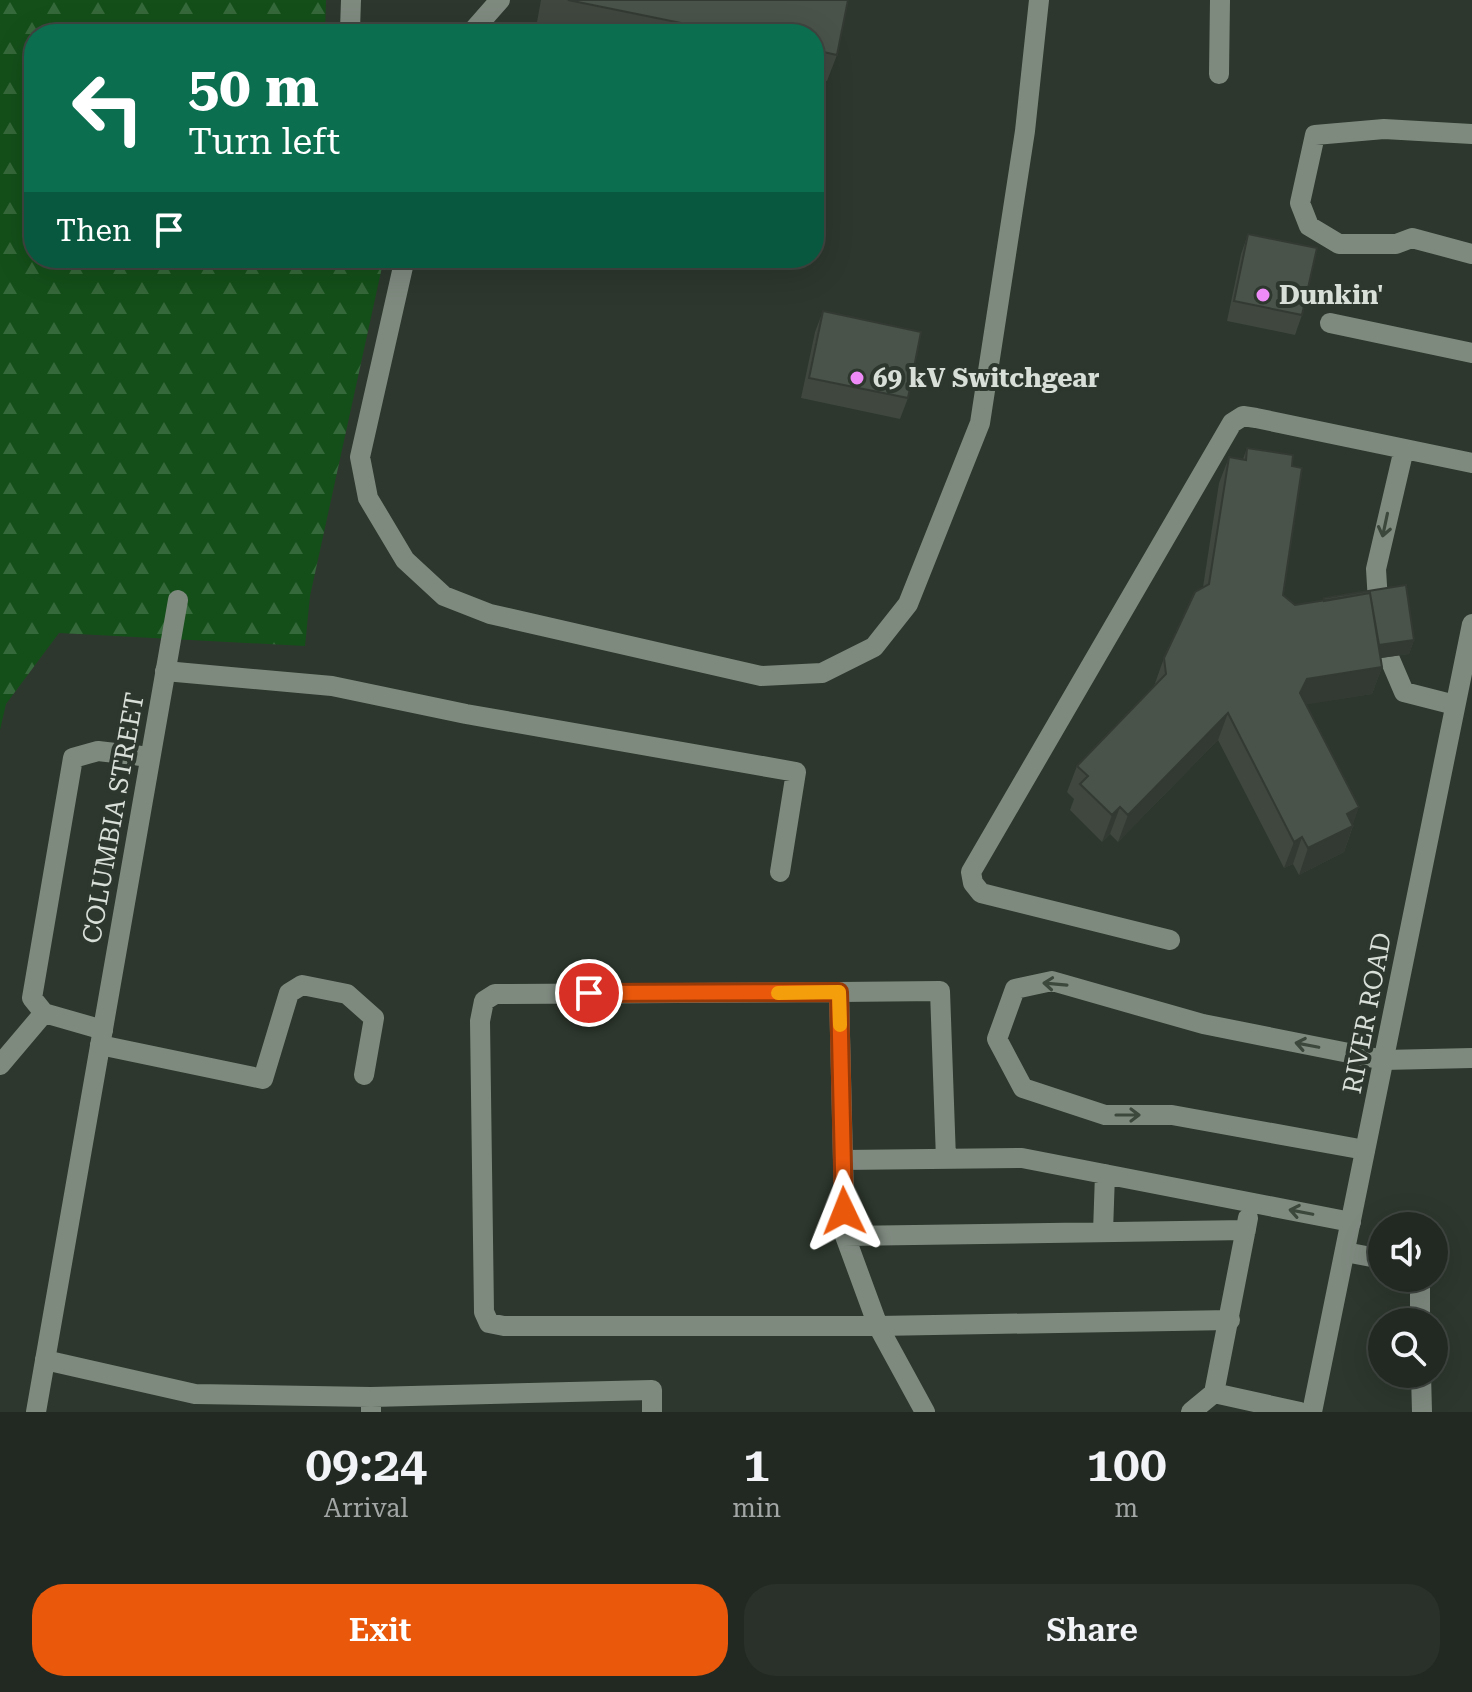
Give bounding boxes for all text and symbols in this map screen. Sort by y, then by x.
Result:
text: 50 m [188,54,319,120]
icon: left [56,56,160,160]
text: Turn left [188,121,340,163]
icon: arrive [147,208,191,252]
text: Then [56,213,131,248]
place label: Dunkin' [1279,280,1384,310]
marker: Dunkin' [1254,286,1272,304]
place label: 69 kV Switchgear [873,363,1100,393]
marker: 69 kV Switchgear [848,369,866,387]
one-way arrow [1377,511,1392,537]
street label: COLUMBIA STREET [76,690,150,946]
street label: RIVER ROAD [1337,930,1397,1096]
pin [555,959,623,1027]
icon: arrive [567,971,611,1015]
one-way arrow [1043,976,1069,991]
one-way arrow [1295,1037,1321,1052]
one-way arrow [1114,1107,1141,1123]
position arrow [802,1169,886,1253]
one-way arrow [1289,1204,1314,1219]
map controls [1368,1212,1448,1388]
button: sound [1368,1212,1448,1292]
button: search [1368,1308,1448,1388]
text: 09:24 [305,1437,427,1493]
text: 1 [743,1437,770,1493]
text: 100 [1086,1437,1167,1493]
text: Arrival [324,1493,408,1523]
text: min [732,1493,781,1523]
text: m [1115,1493,1138,1523]
button: Exit [32,1584,728,1676]
button: Share [744,1584,1440,1676]

